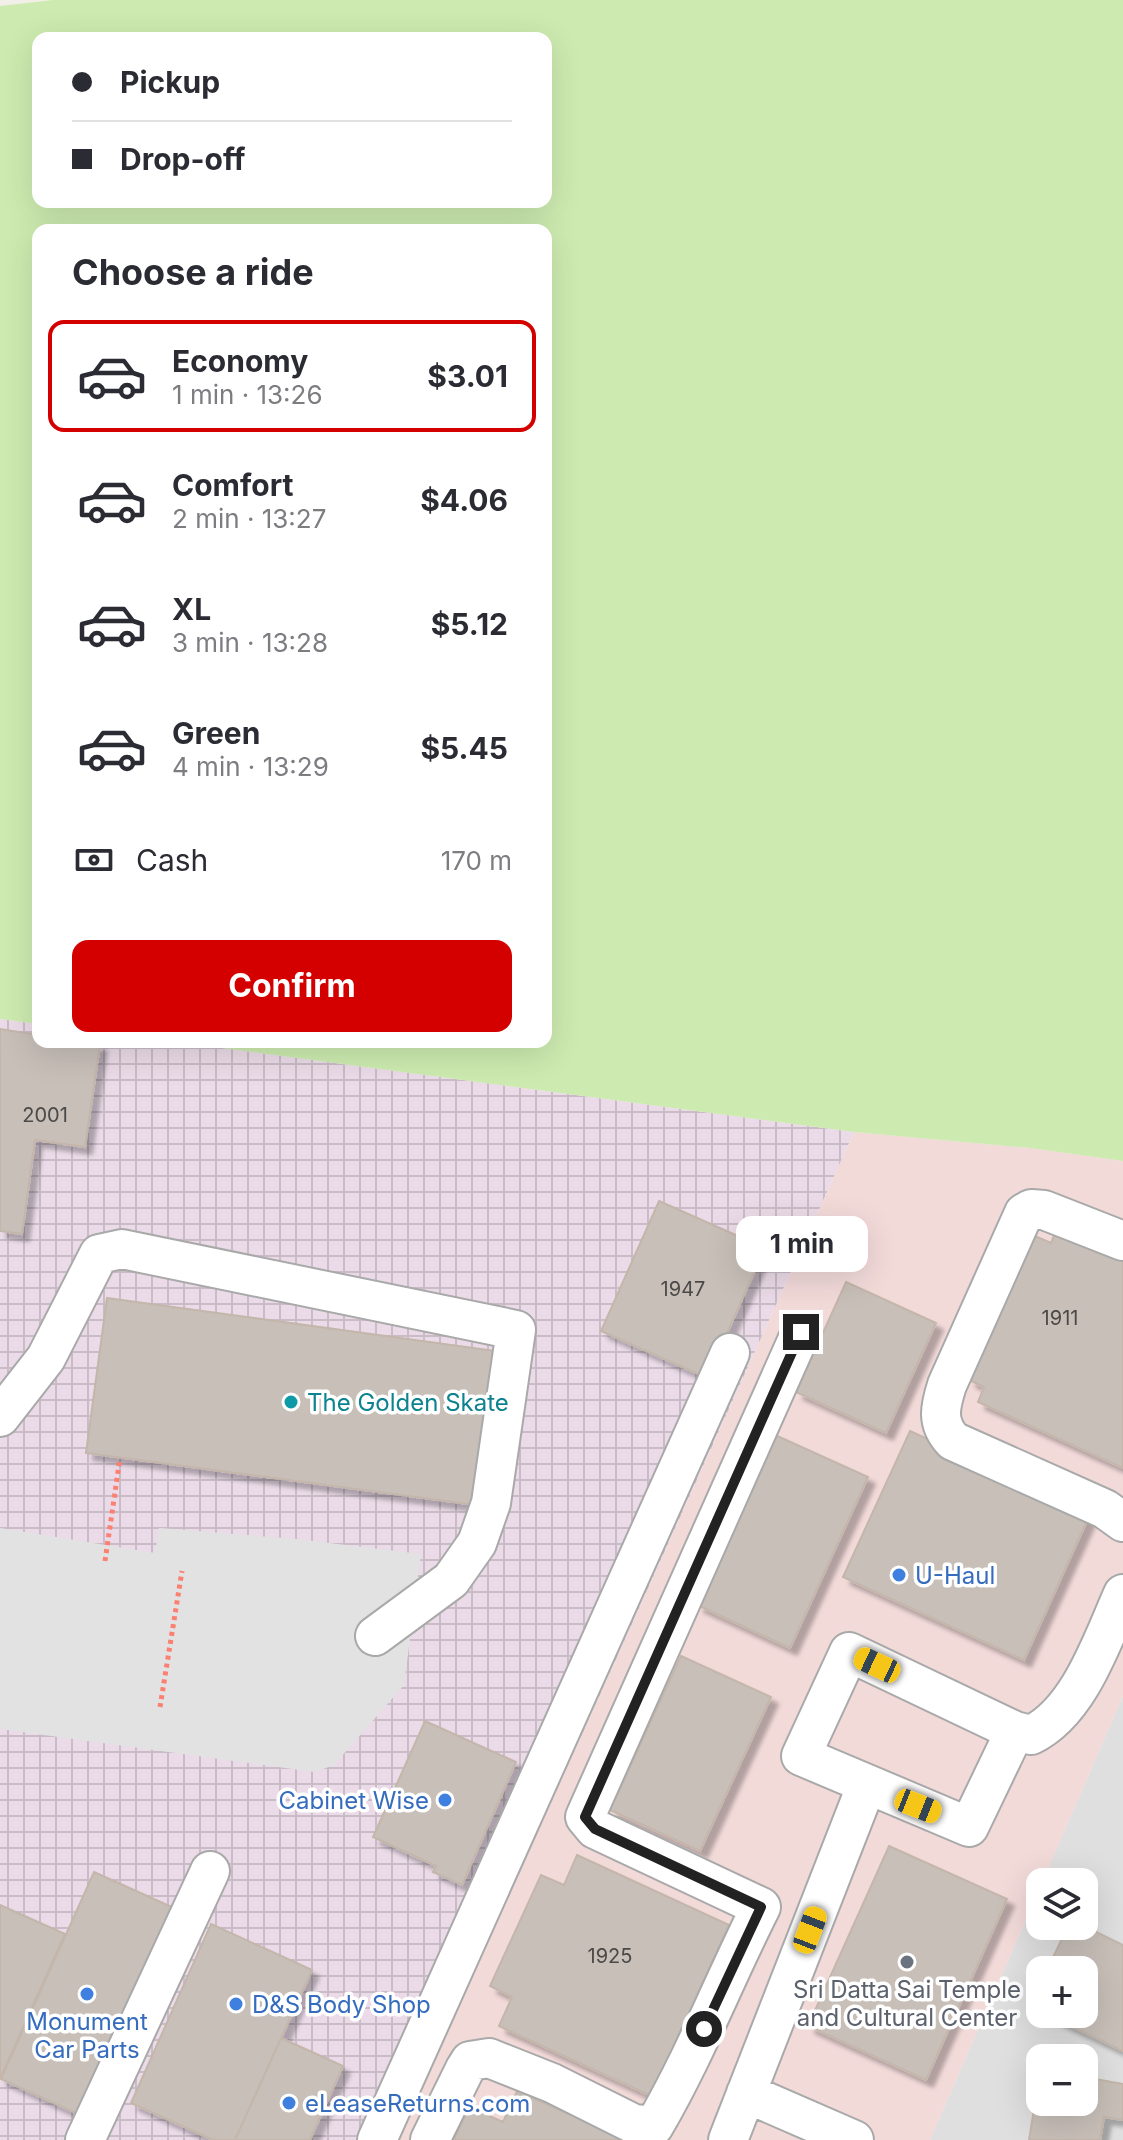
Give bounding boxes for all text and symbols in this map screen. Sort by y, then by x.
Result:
text: Pickup [120,64,220,100]
text: Drop-off [120,141,246,177]
text: Choose a ride [72,250,314,294]
icon: car [76,340,148,412]
text: Economy [172,343,308,379]
text: $3.01 [427,358,508,394]
text: 1 min · 13:26 [172,379,323,410]
icon: car [76,464,148,536]
text: Comfort [172,467,293,503]
text: $4.06 [420,482,508,518]
text: 2 min · 13:27 [172,503,326,534]
icon: car [76,588,148,660]
text: XL [172,591,211,627]
text: $5.12 [431,606,508,642]
text: 3 min · 13:28 [172,627,328,658]
icon: car [76,712,148,784]
text: Green [172,715,260,751]
text: $5.45 [420,730,508,766]
text: 4 min · 13:29 [172,751,329,782]
icon: cash [72,838,116,882]
text: Cash [136,842,208,878]
text: 170 m [441,845,512,876]
button: Confirm [72,940,512,1032]
house number: 2001 [22,1103,68,1127]
callout: 1 min [735,1216,867,1272]
text: 1 min [770,1228,834,1259]
house number: 1947 [661,1277,705,1301]
house number: 1911 [1042,1306,1078,1330]
route end [783,1314,819,1350]
place label: The Golden Skate [307,1388,509,1417]
marker: The Golden Skate [282,1393,300,1411]
place label: U-Haul [915,1561,995,1590]
marker: U-Haul [890,1566,908,1584]
car [850,1644,904,1686]
place label: Cabinet Wise [279,1786,429,1815]
car [891,1786,945,1826]
marker: Cabinet Wise [436,1791,454,1809]
map controls [1026,1868,1098,2116]
button: layers [1026,1868,1098,1940]
car [790,1903,830,1957]
house number: 1925 [588,1944,632,1968]
marker: Sri Datta Sai Temple and Cultural Center [898,1953,916,1971]
button: + [1026,1956,1098,2028]
place label: Sri Datta Sai Temple and Cultural Center [793,1975,1021,2032]
marker: Monument Car Parts [78,1985,96,2003]
place label: D&S Body Shop [252,1990,431,2019]
marker: D&S Body Shop [227,1995,245,2013]
place label: Monument Car Parts [26,2007,148,2064]
route start [686,2011,722,2047]
button: − [1026,2044,1098,2116]
place label: eLeaseReturns.com [305,2089,530,2118]
marker: eLeaseReturns.com [280,2094,298,2112]

